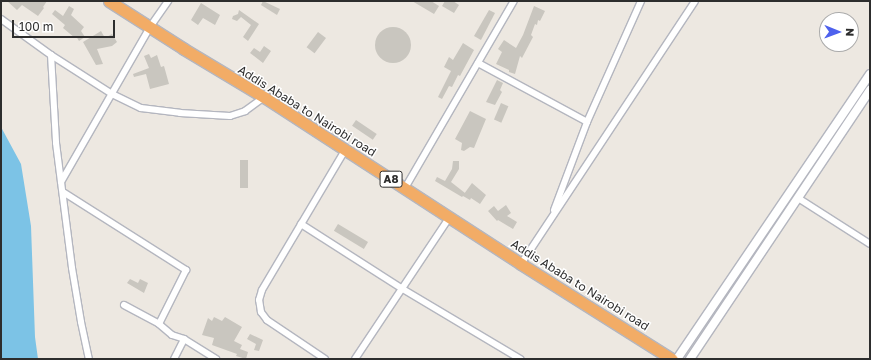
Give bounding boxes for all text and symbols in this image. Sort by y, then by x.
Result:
scale bar [14,12,117,38]
north arrow [819,12,859,52]
text: 100 m [19,19,53,34]
text: N [844,28,857,37]
street label: Addis Ababa to Nairobi road [235,62,379,160]
road number: A8 [379,170,403,188]
street label: Addis Ababa to Nairobi road [508,236,652,334]

